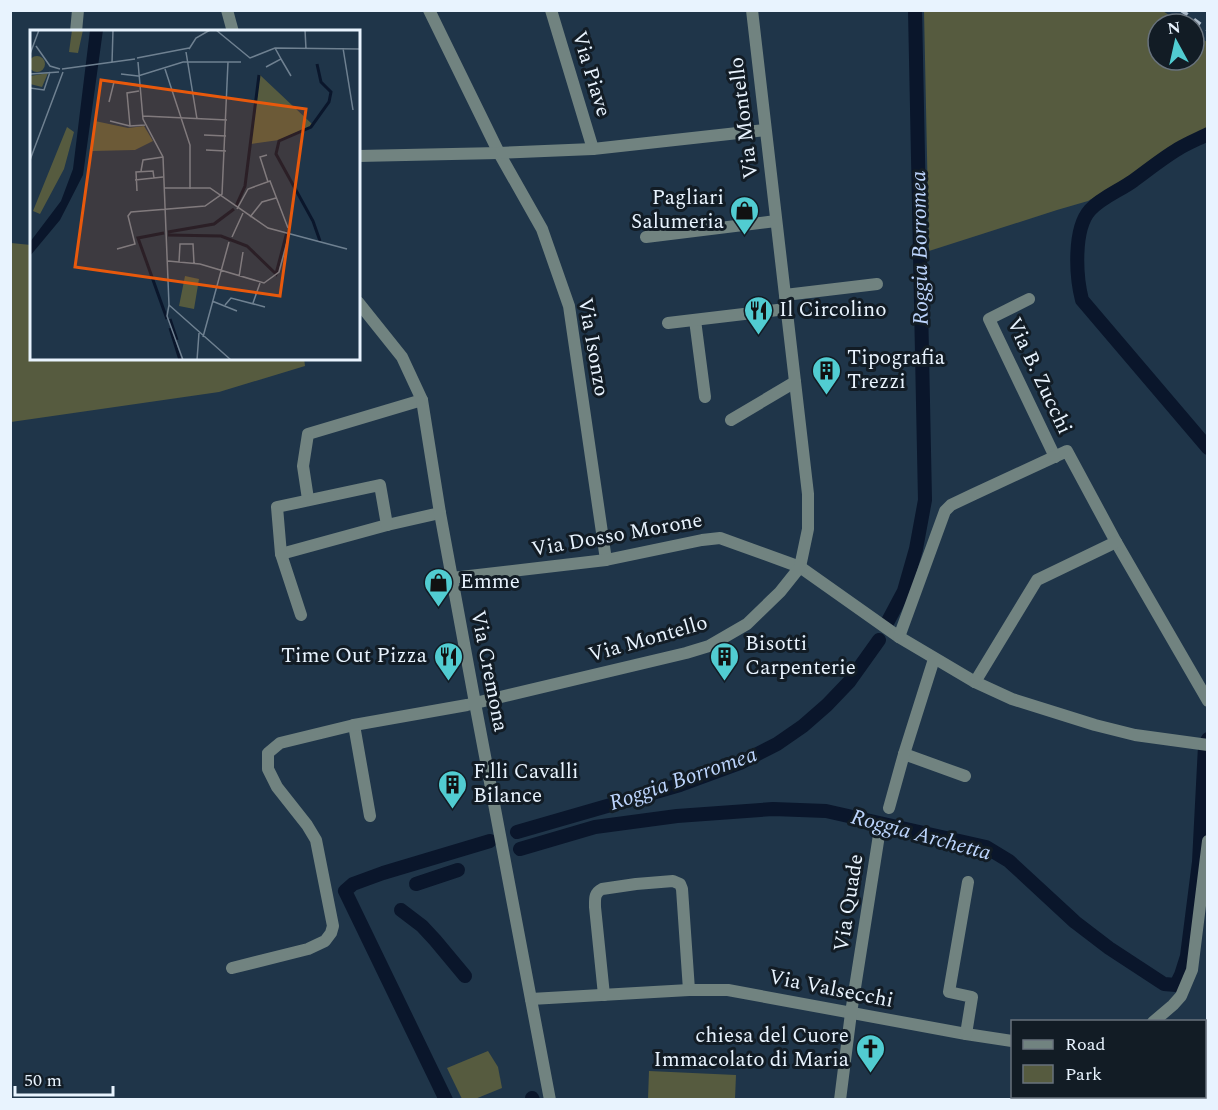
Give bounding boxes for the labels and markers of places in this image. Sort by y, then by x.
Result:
place label: Pagliari Salumeria [631,182,725,238]
shop icon: Pagliari Salumeria [729,194,761,236]
restaurant icon: Il Circolino [742,294,774,336]
place label: Il Circolino [779,294,886,326]
place label: Tipografia Trezzi [847,342,946,398]
building icon: Tipografia Trezzi [810,354,842,396]
shop icon: Emme [423,566,455,608]
place label: Emme [460,566,520,598]
place label: Bisotti Carpenterie [745,628,856,684]
place label: Time Out Pizza [281,640,428,672]
restaurant icon: Time Out Pizza [432,640,464,682]
building icon: Bisotti Carpenterie [708,640,740,682]
place label: F.lli Cavalli Bilance [473,756,579,812]
building icon: F.lli Cavalli Bilance [436,768,468,810]
place label: chiesa del Cuore Immacolato di Maria [654,1020,850,1076]
church icon: chiesa del Cuore Immacolato di Maria [854,1032,886,1074]

